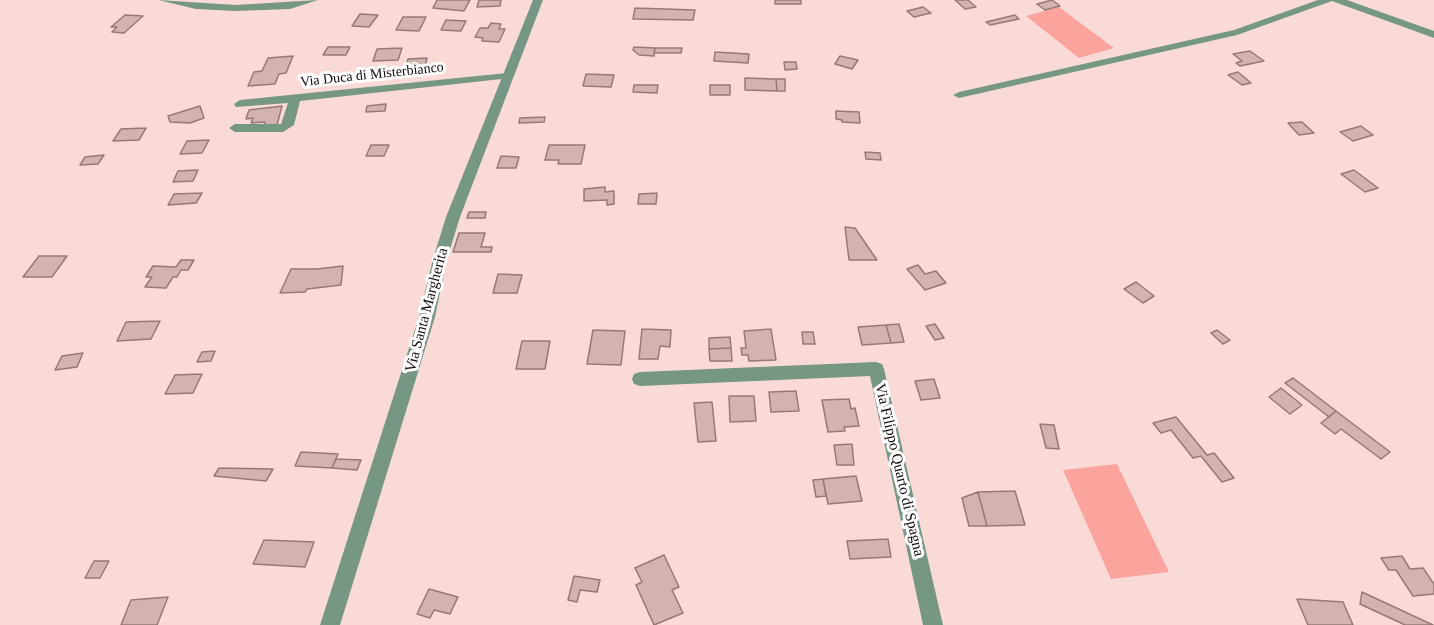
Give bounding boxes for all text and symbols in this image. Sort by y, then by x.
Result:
street label: Via Duca di Misterbianco [299,59,445,91]
street label: Via Santa Margherita [402,246,452,374]
street label: Via Filippo Quarto di Spagna [870,382,928,558]

